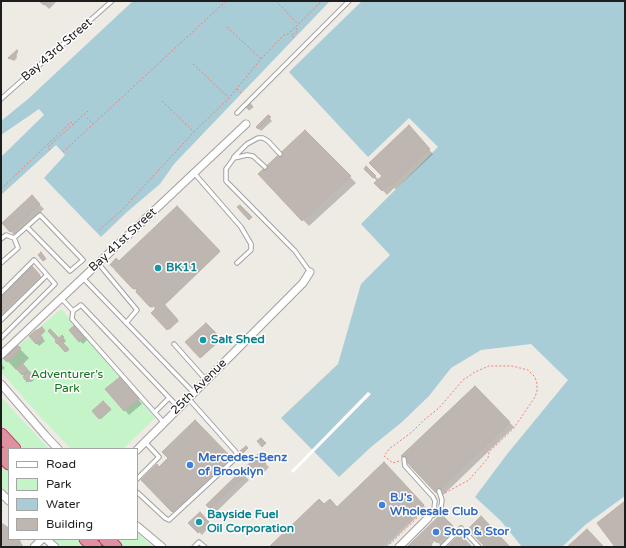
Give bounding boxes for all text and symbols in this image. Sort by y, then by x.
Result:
street label: Bay 43rd Street [19,15,95,85]
street label: Bay 41st Street [86,205,160,275]
place label: BK11 [166,261,197,275]
marker: BK11 [153,263,163,273]
place label: Salt Shed [211,333,265,347]
marker: Salt Shed [198,335,208,345]
street label: 25th Avenue [168,356,230,418]
park label: Adventurer’s Park [31,368,103,396]
legend [8,448,138,540]
place label: Mercedes-Benz of Brooklyn [198,451,287,479]
text: Road [46,457,76,471]
marker: Mercedes-Benz of Brooklyn [185,460,195,470]
text: Park [46,477,72,491]
place label: BJ's Wholesale Club [390,491,478,519]
text: Water [46,497,80,511]
marker: BJ's Wholesale Club [377,500,387,510]
place label: Bayside Fuel Oil Corporation [207,508,294,536]
text: Building [46,517,93,531]
marker: Bayside Fuel Oil Corporation [194,517,204,527]
place label: Stop & Stor [444,525,509,539]
marker: Stop & Stor [431,527,441,537]

